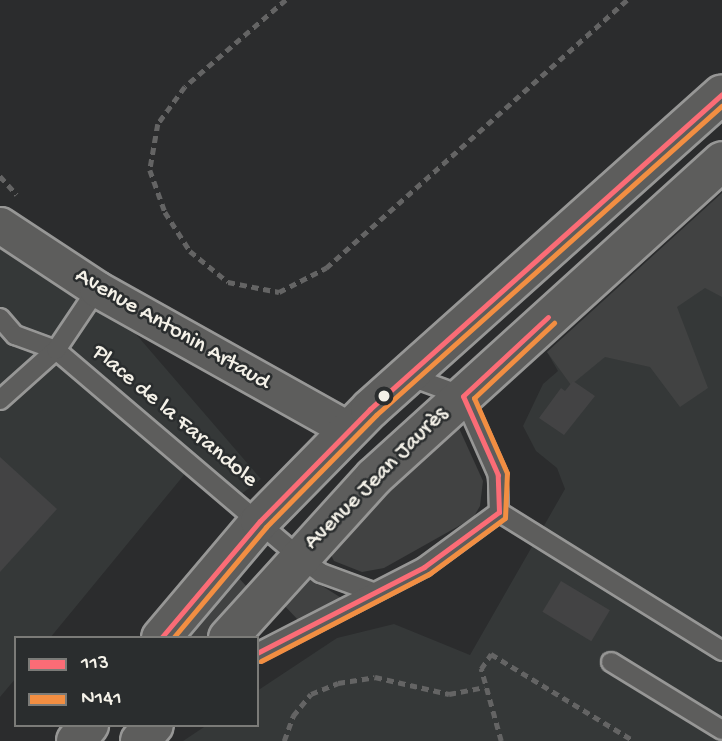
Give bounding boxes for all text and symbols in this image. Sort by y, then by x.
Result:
street label: Avenue Antonin Artaud [69,263,275,397]
street label: Place de la Farandole [85,339,263,495]
unlabelled marker [377,389,391,403]
street label: Avenue Jean Jaurès [299,401,455,557]
legend [14,636,259,727]
text: 113 [81,652,109,677]
text: N141 [81,687,122,712]

